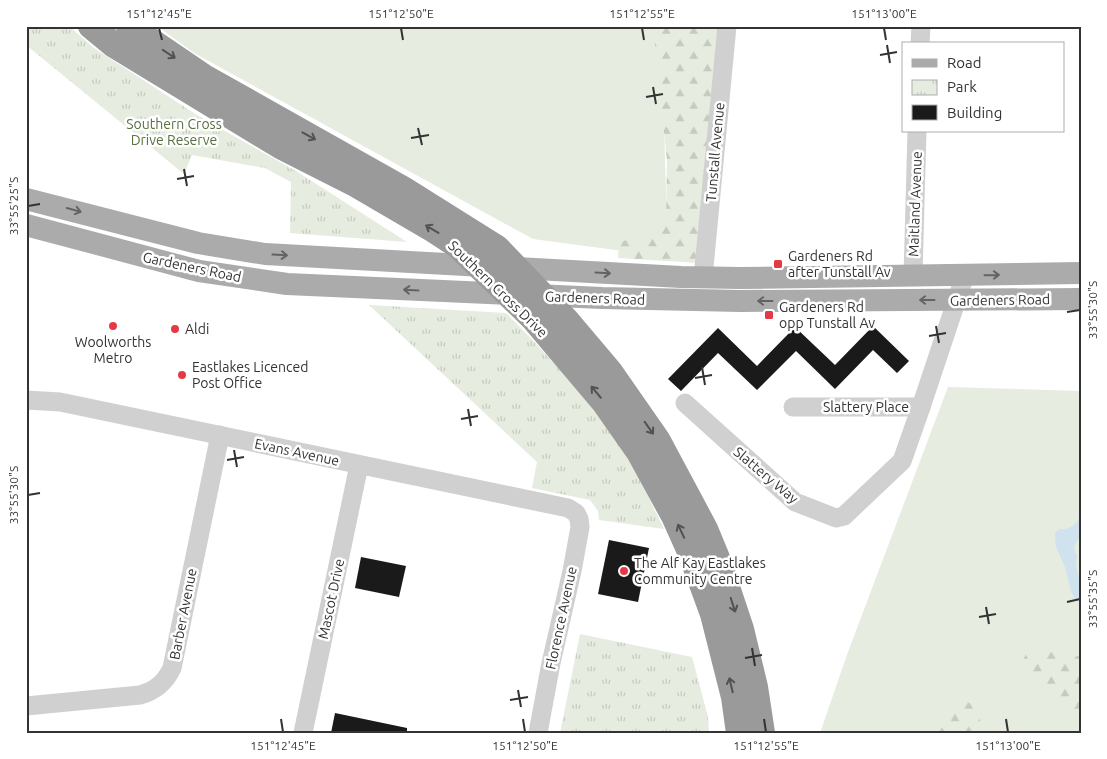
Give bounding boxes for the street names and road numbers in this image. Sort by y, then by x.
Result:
street label: Tunstall Avenue [703,102,727,202]
street label: Maitland Avenue [905,151,925,257]
street label: Southern Cross Drive [445,237,551,341]
street label: Gardeners Road [141,249,243,285]
street label: Gardeners Road [545,288,645,308]
street label: Gardeners Road [950,291,1050,309]
street label: Slattery Place [823,399,909,415]
street label: Evans Avenue [253,435,341,469]
street label: Slattery Way [731,443,802,507]
street label: Mascot Drive [315,557,347,641]
street label: Florence Avenue [542,565,580,671]
street label: Barber Avenue [166,567,200,661]

